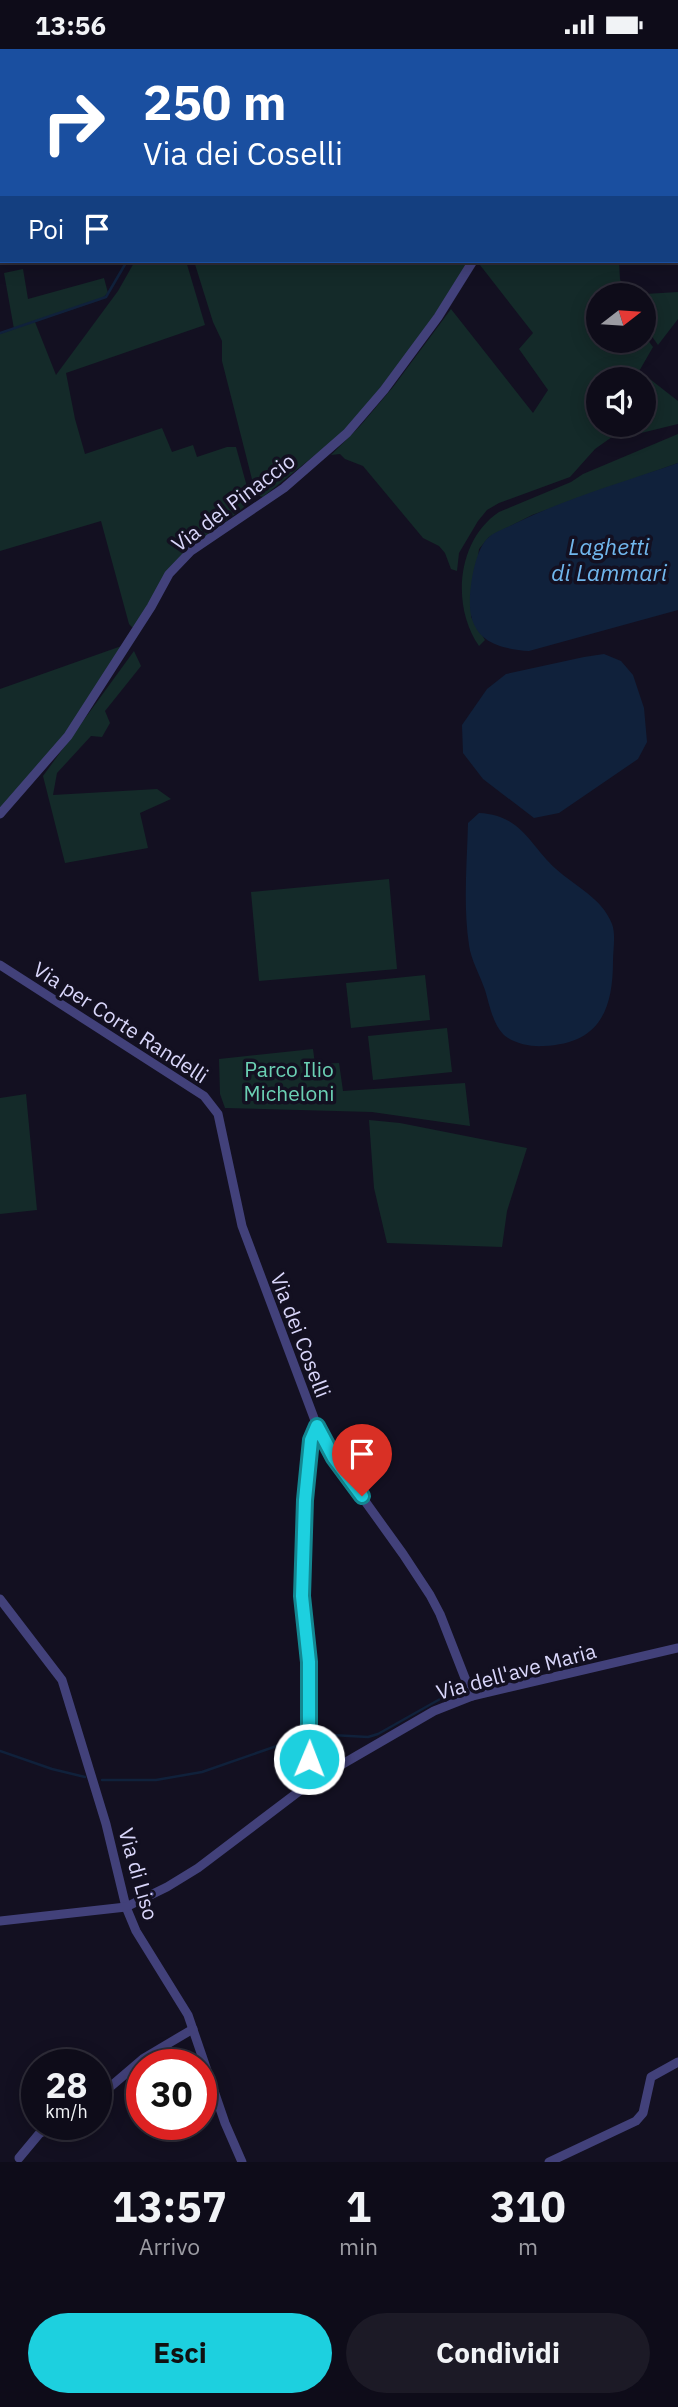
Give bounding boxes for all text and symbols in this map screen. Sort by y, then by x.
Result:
text: 13:56 [35,8,106,42]
text: 250 m [143,70,287,133]
icon: right [28,77,119,168]
text: Via dei Coselli [143,132,343,174]
icon: arrive [78,210,116,248]
text: Poi [28,212,64,246]
north arrow [586,283,656,353]
map controls [586,283,656,437]
button: sound [586,367,656,437]
street label: Via del Pinaccio [166,446,300,558]
water label: Laghetti di Lammari [551,531,668,587]
street label: Via per Corte Randelli [28,955,214,1089]
park label: Parco Ilio Micheloni [244,1055,334,1107]
street label: Via dei Coselli [264,1269,338,1401]
pin [332,1424,392,1496]
icon: arrive [343,1435,381,1473]
street label: Via dell'ave Maria [433,1636,599,1706]
position arrow [272,1722,346,1796]
street label: Via di Liso [113,1825,165,1923]
speed limit sign: 30 [126,2049,217,2140]
text: 28 [45,2062,88,2108]
text: km/h [45,2100,88,2123]
text: 13:57 [112,2179,227,2234]
text: 1 [346,2179,371,2234]
text: 310 [490,2179,566,2234]
text: Arrivo [139,2231,200,2261]
text: min [339,2231,378,2261]
text: m [518,2231,538,2261]
button: Esci [28,2313,332,2393]
button: Condividi [346,2313,650,2393]

